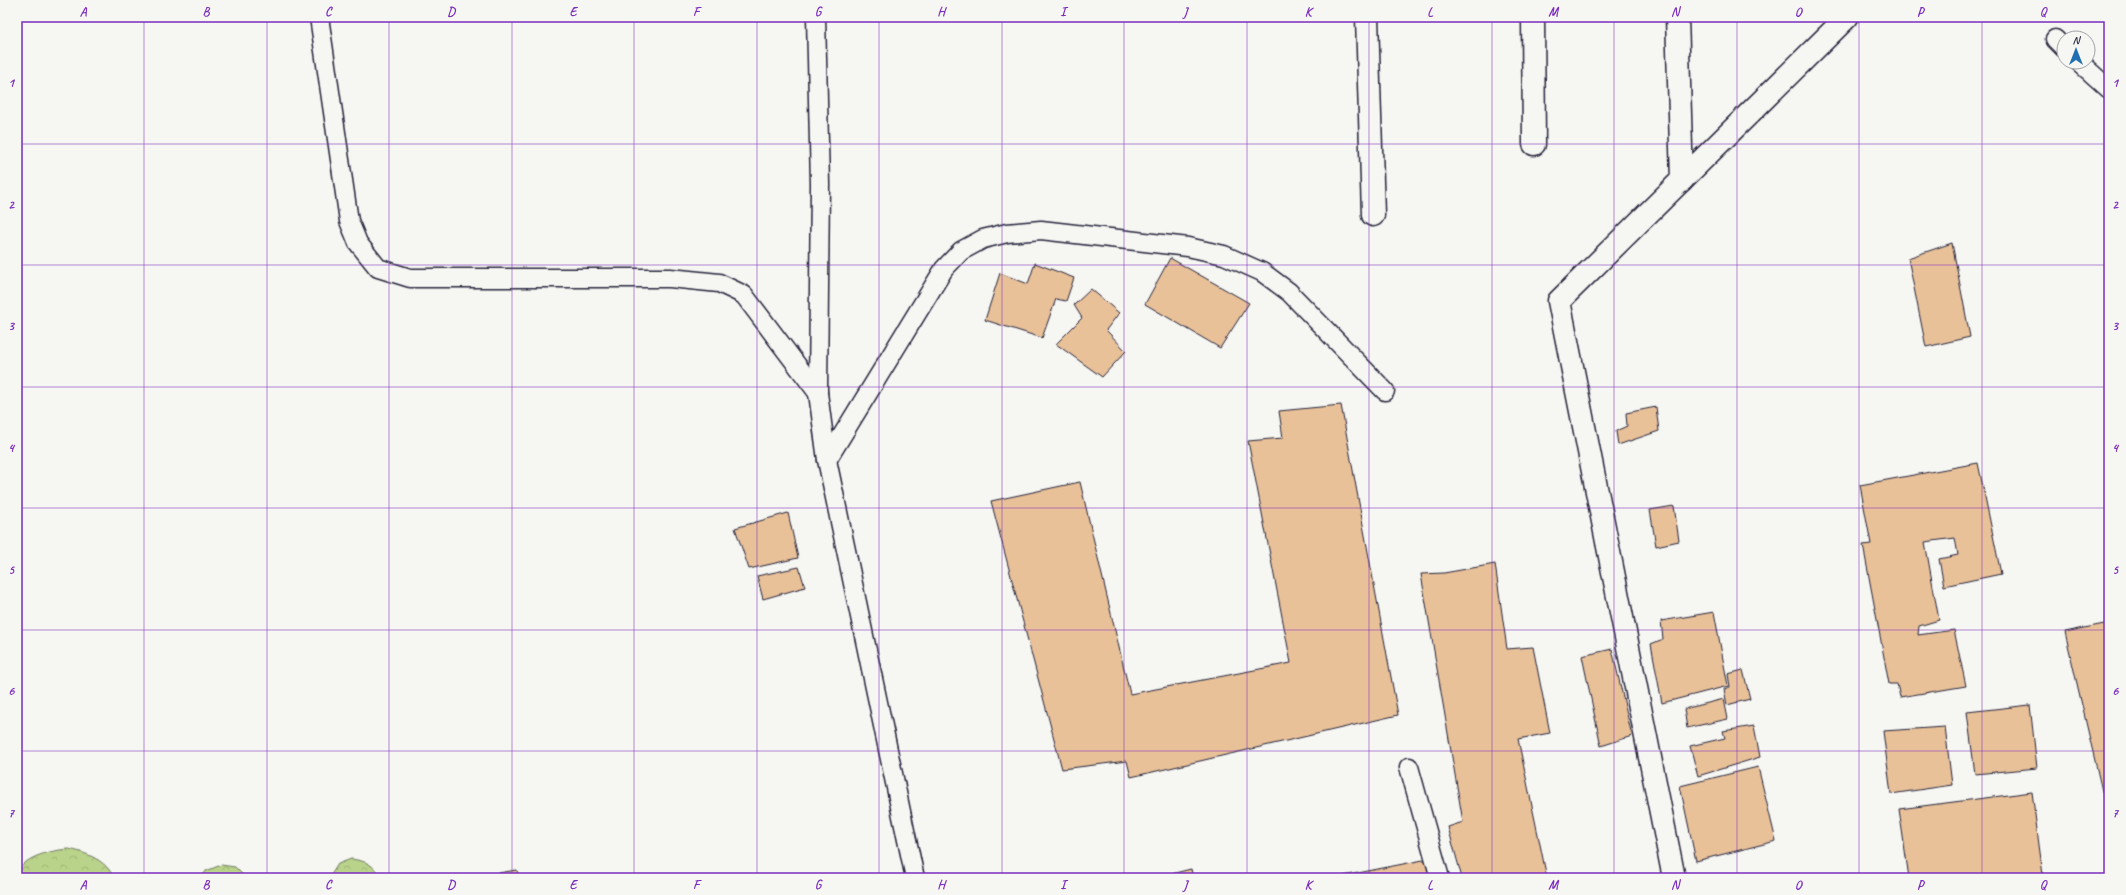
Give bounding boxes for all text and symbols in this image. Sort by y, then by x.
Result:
text: A [80,4,88,20]
text: B [203,4,211,20]
text: C [325,4,333,20]
text: D [447,4,456,20]
text: E [570,4,579,20]
text: F [693,4,702,20]
text: G [815,4,823,20]
text: H [937,4,947,20]
text: I [1060,4,1069,20]
text: J [1182,4,1189,20]
text: K [1305,4,1315,20]
text: L [1427,4,1434,20]
text: M [1548,4,1559,20]
text: N [1671,4,1682,20]
text: O [1795,4,1804,20]
text: P [1917,4,1926,20]
text: Q [2040,4,2048,20]
north arrow [2056,30,2096,70]
text: N [2073,33,2082,47]
text: 1 [8,75,16,91]
text: 1 [2112,75,2120,91]
text: 2 [8,197,15,213]
text: 2 [2112,197,2119,213]
text: 3 [8,318,15,334]
text: 3 [2112,318,2119,334]
text: 4 [8,440,16,456]
text: 4 [2112,440,2120,456]
text: 5 [8,562,15,578]
text: 5 [2112,562,2119,578]
text: 6 [8,683,15,699]
text: 6 [2112,683,2119,699]
text: 7 [8,805,15,821]
text: 7 [2112,805,2119,821]
text: A [80,877,88,893]
text: B [203,877,211,893]
text: C [325,877,333,893]
text: D [447,877,456,893]
text: E [570,877,579,893]
text: F [693,877,702,893]
text: G [815,877,823,893]
text: H [937,877,947,893]
text: I [1060,877,1069,893]
text: J [1182,877,1189,893]
text: K [1305,877,1315,893]
text: L [1427,877,1434,893]
text: M [1548,877,1559,893]
text: N [1671,877,1682,893]
text: O [1795,877,1804,893]
text: P [1917,877,1926,893]
text: Q [2040,877,2048,893]

